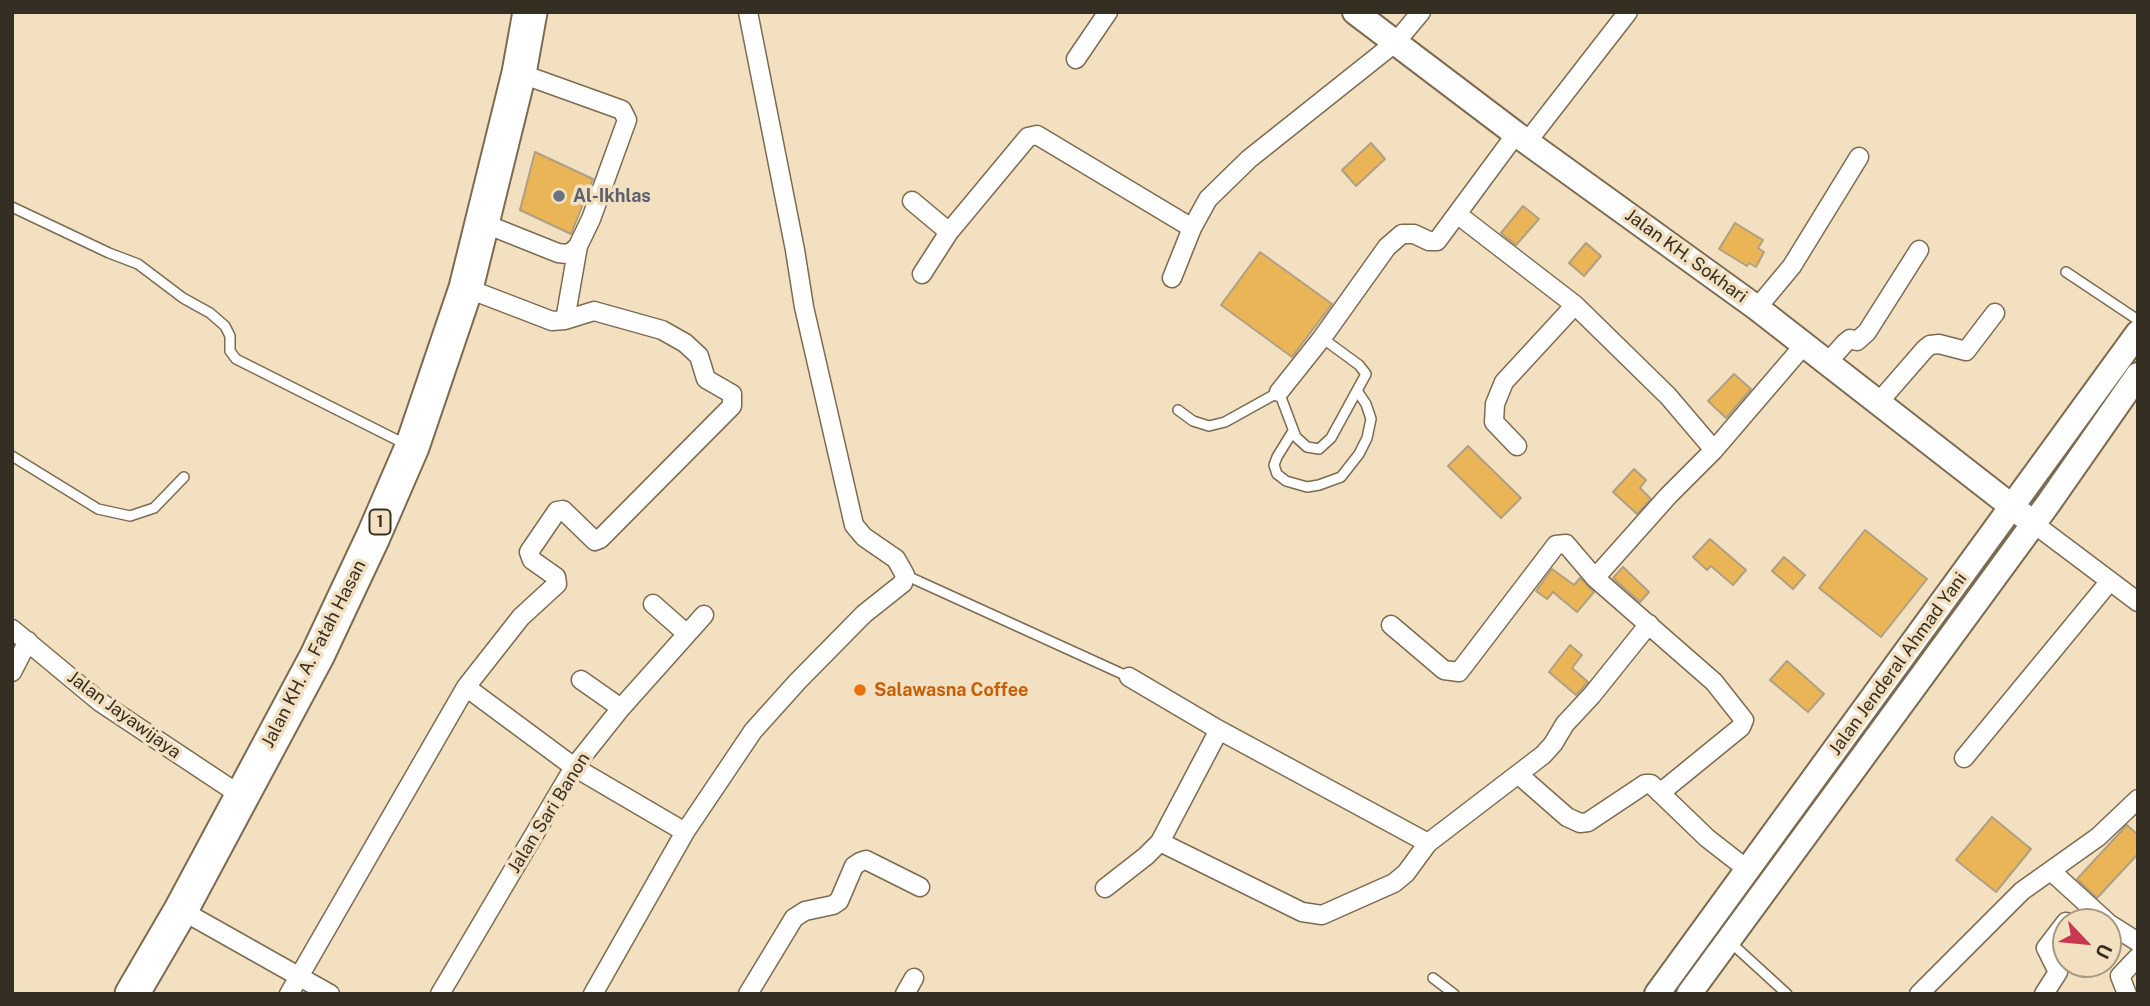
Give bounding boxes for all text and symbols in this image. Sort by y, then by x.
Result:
place label: Al-Ikhlas [573,185,651,207]
marker: Al-Ikhlas [551,188,567,204]
street label: Jalan KH. Sokhari [1621,204,1751,308]
road number: 1 [370,509,390,534]
street label: Jalan KH. A. Fatah Hasan [257,557,371,751]
street label: Jalan Jenderal Ahmad Yani [1825,569,1971,759]
street label: Jalan Jayawijaya [63,667,185,763]
place label: Salawasna Coffee [874,679,1028,701]
marker: Salawasna Coffee [852,682,868,698]
street label: Jalan Sari Banon [503,749,595,877]
north arrow [2052,908,2122,978]
text: U [2091,940,2117,962]

